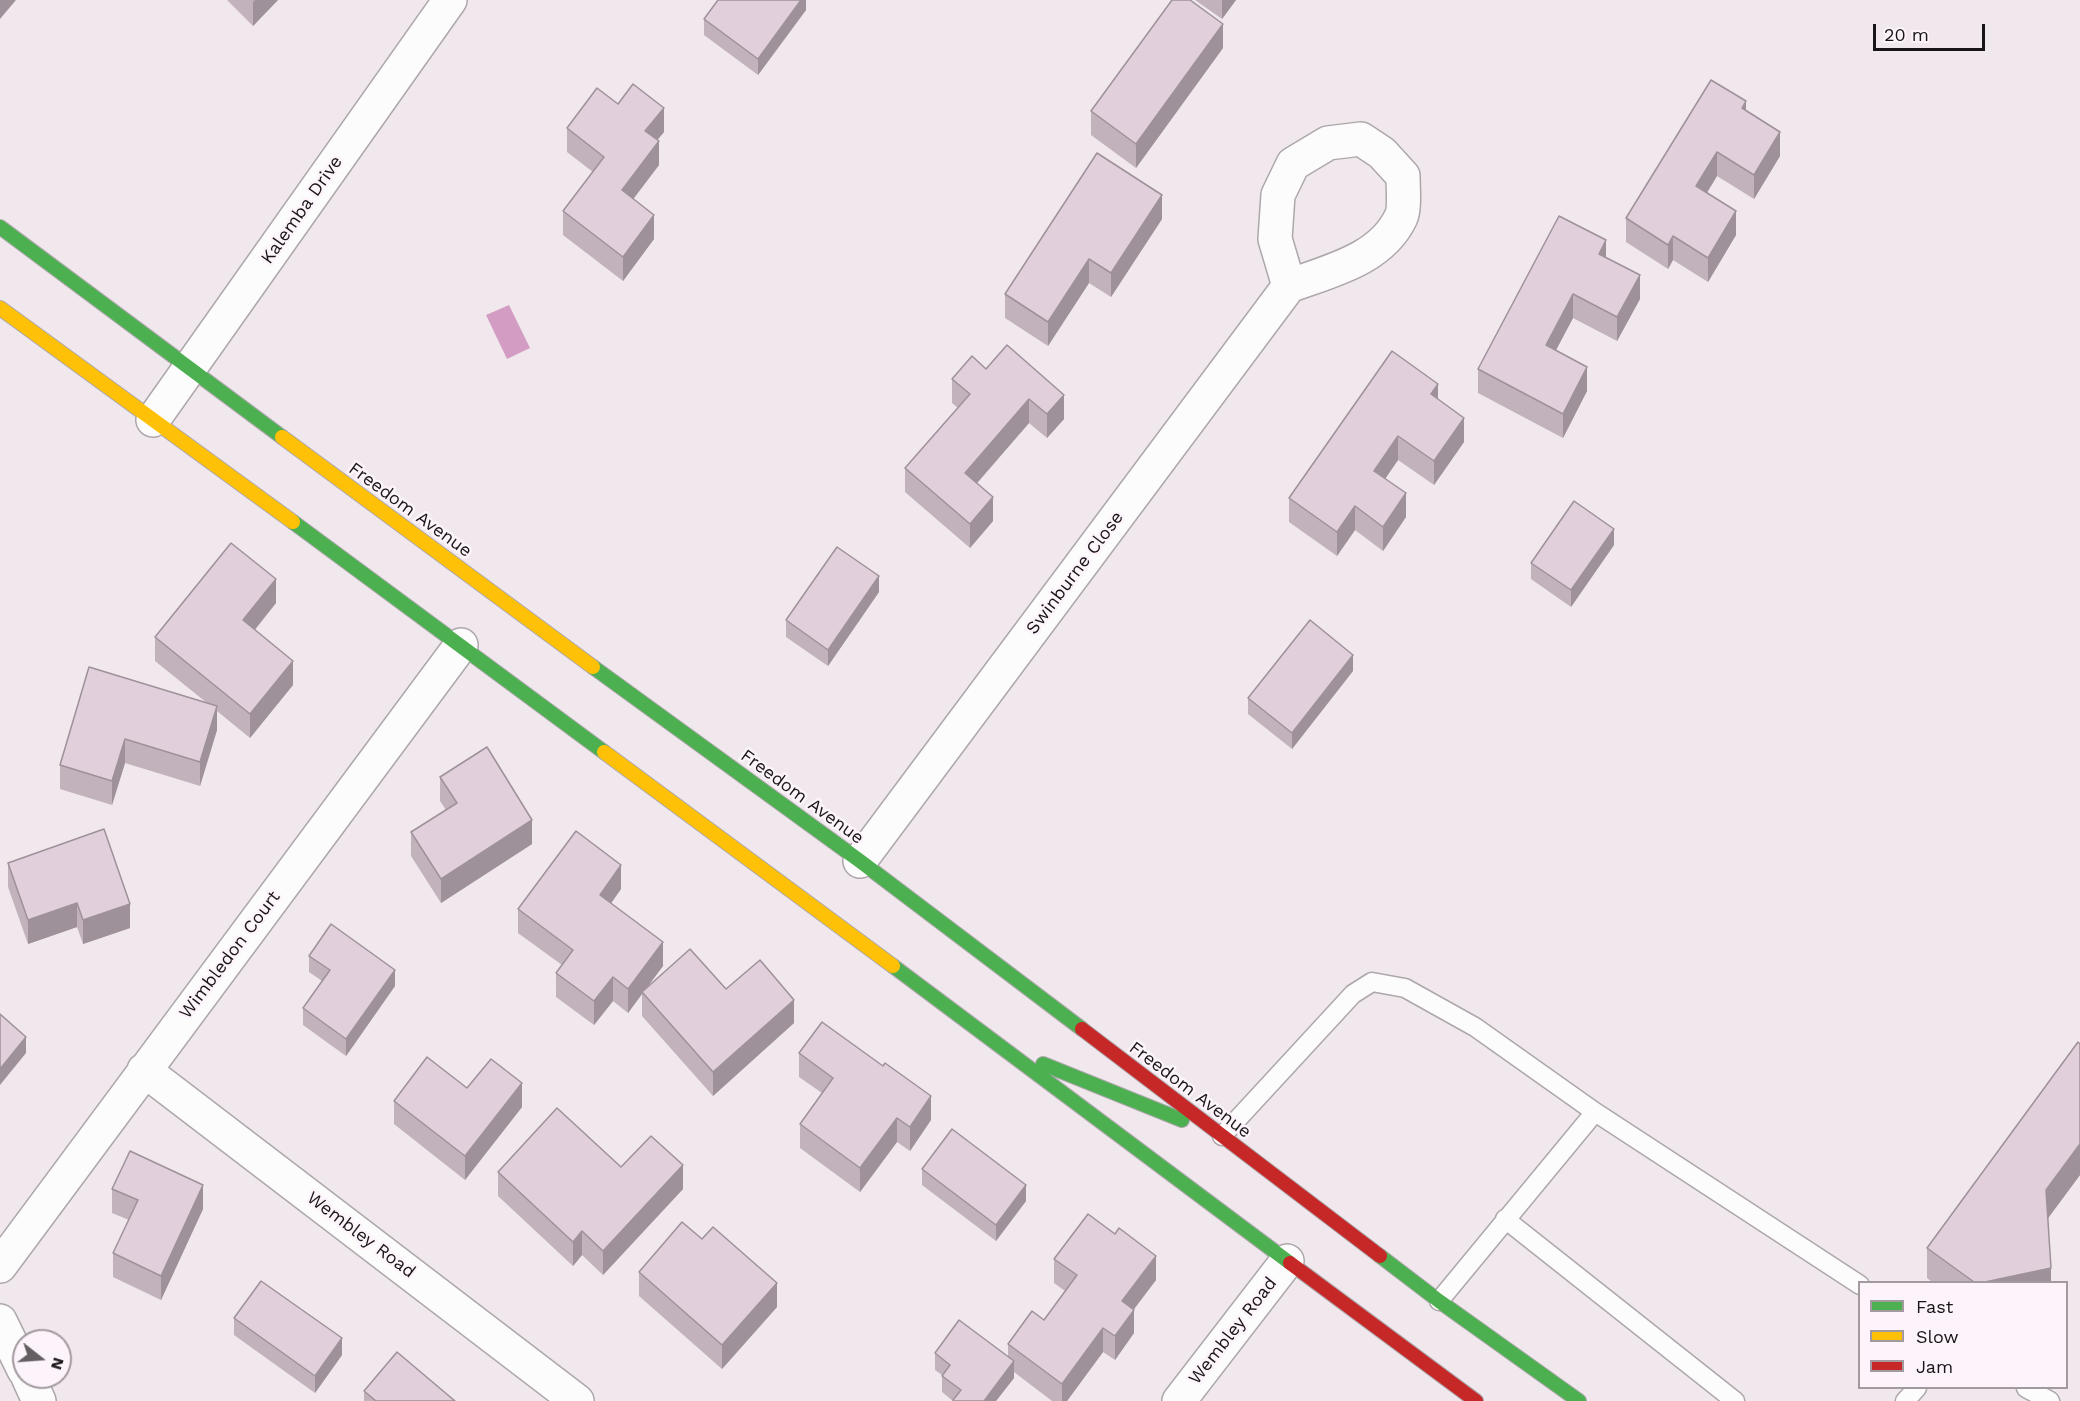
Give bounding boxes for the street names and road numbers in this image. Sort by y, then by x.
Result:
street label: Kalemba Drive [257,152,347,268]
street label: Freedom Avenue [344,458,476,562]
street label: Swinburne Close [1022,507,1128,639]
street label: Freedom Avenue [736,745,868,849]
street label: Wimbledon Court [175,887,285,1023]
street label: Freedom Avenue [1125,1037,1255,1143]
street label: Wembley Road [302,1187,420,1283]
street label: Wembley Road [1184,1273,1282,1389]

